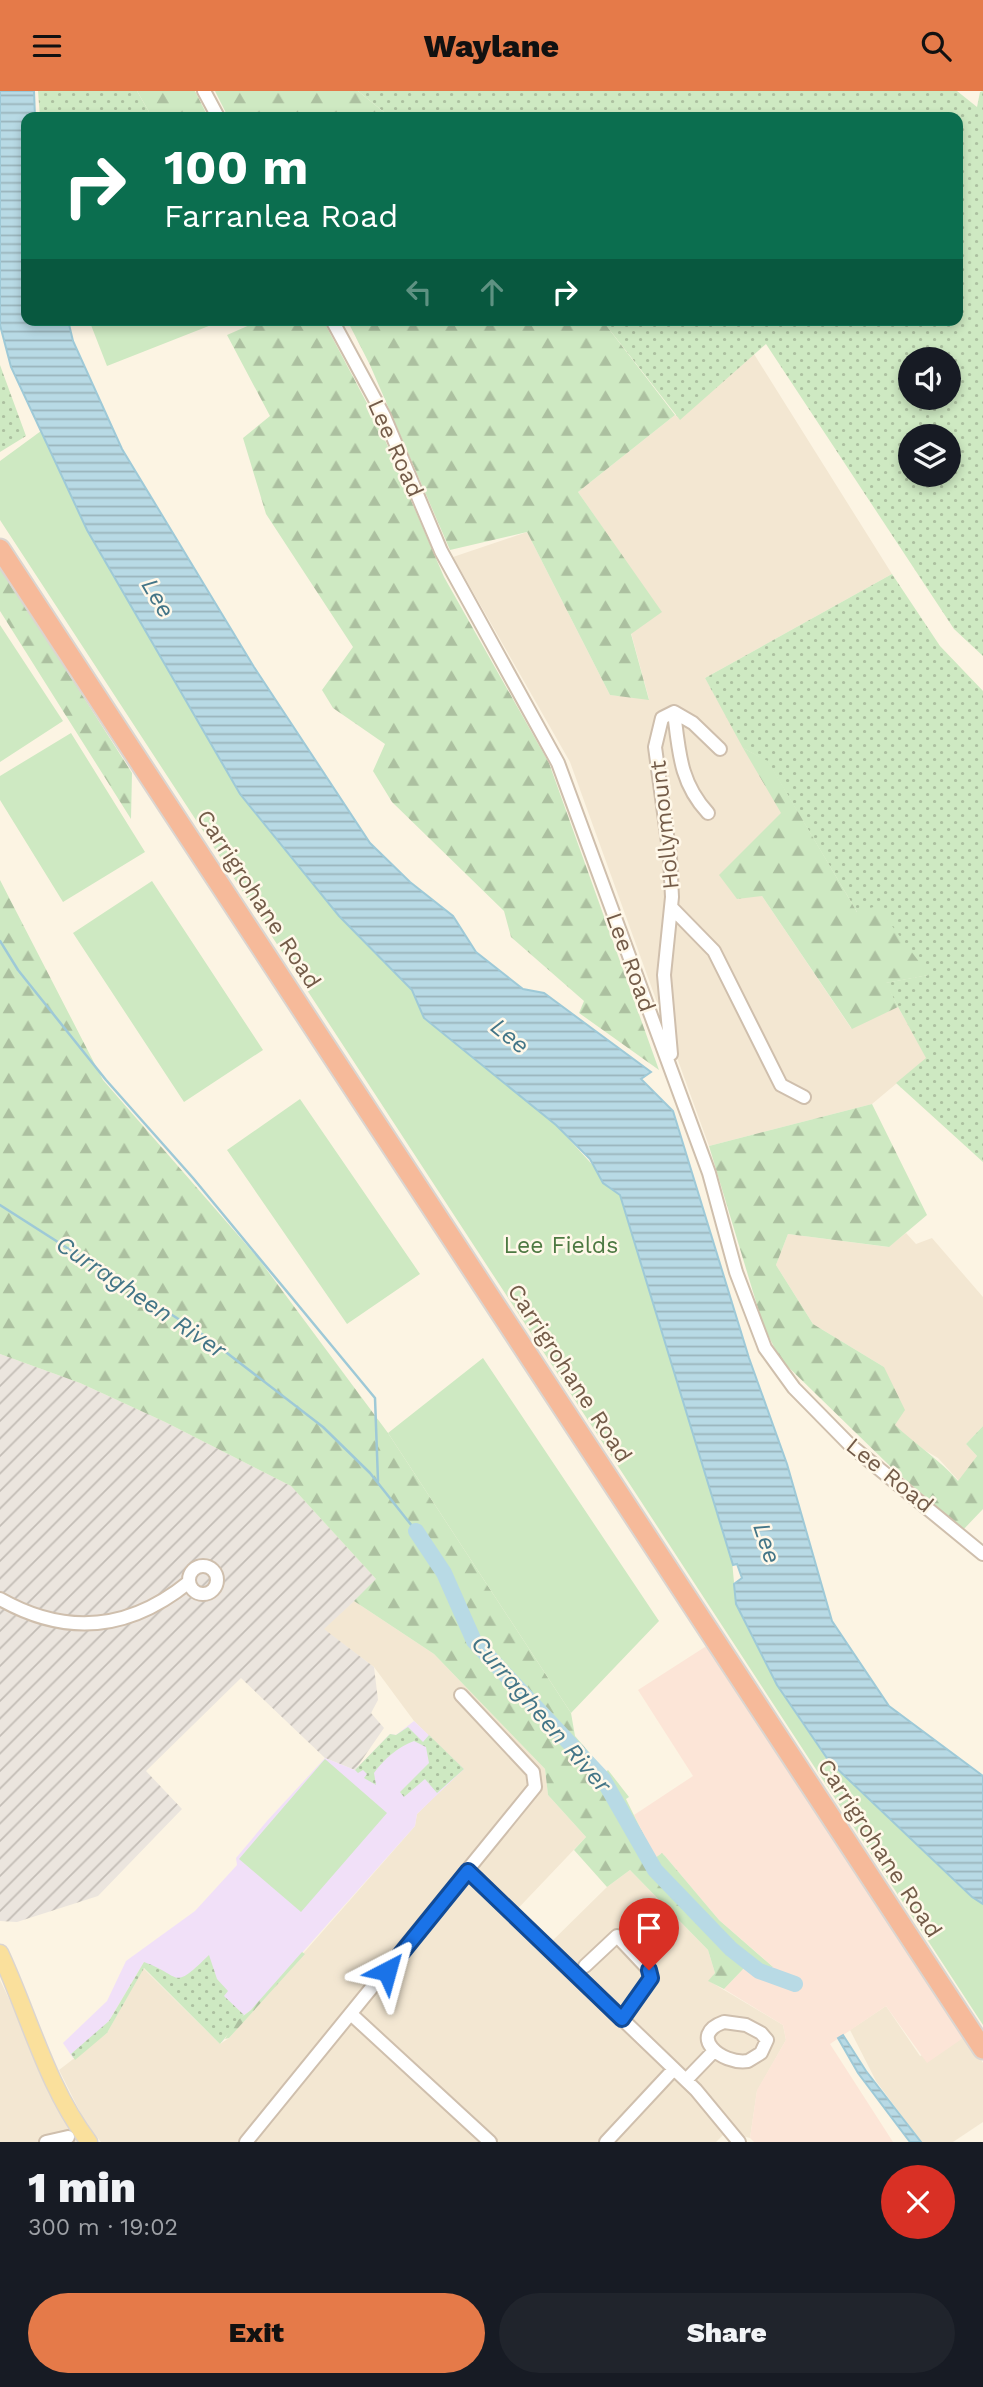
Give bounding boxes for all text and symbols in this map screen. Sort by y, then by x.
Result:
icon: menu [28,27,66,65]
text: Waylane [424,27,559,65]
icon: search [917,27,955,65]
text: 100 m [164,138,308,196]
icon: right [49,140,140,231]
text: Farranlea Road [164,197,398,235]
icon: left [400,273,438,311]
icon: ahead [473,273,511,311]
icon: right [546,273,584,311]
map controls [898,347,961,487]
button: sound [898,347,961,410]
street label: Lee Road [362,395,429,501]
button: layers [898,424,961,487]
water label: Lee [136,573,180,623]
street label: Hollymount [644,759,685,891]
street label: Carrigrohane Road [191,805,326,994]
street label: Lee Road [600,909,661,1016]
water label: Lee [485,1012,535,1060]
water label: Curragheen River [51,1230,233,1365]
park label: Lee Fields [504,1232,618,1259]
street label: Carrigrohane Road [502,1279,637,1468]
street label: Lee Road [841,1432,939,1519]
water label: Lee [747,1519,787,1567]
water label: Curragheen River [465,1630,618,1800]
street label: Carrigrohane Road [812,1754,947,1943]
pin [619,1898,679,1970]
icon: arrive [630,1909,668,1947]
position arrow [350,1934,424,2008]
text: 1 min [28,2163,136,2212]
button: close [881,2165,955,2239]
text: 300 m · 19:02 [28,2214,178,2241]
button: Exit [28,2293,485,2373]
button: Share [499,2293,955,2373]

